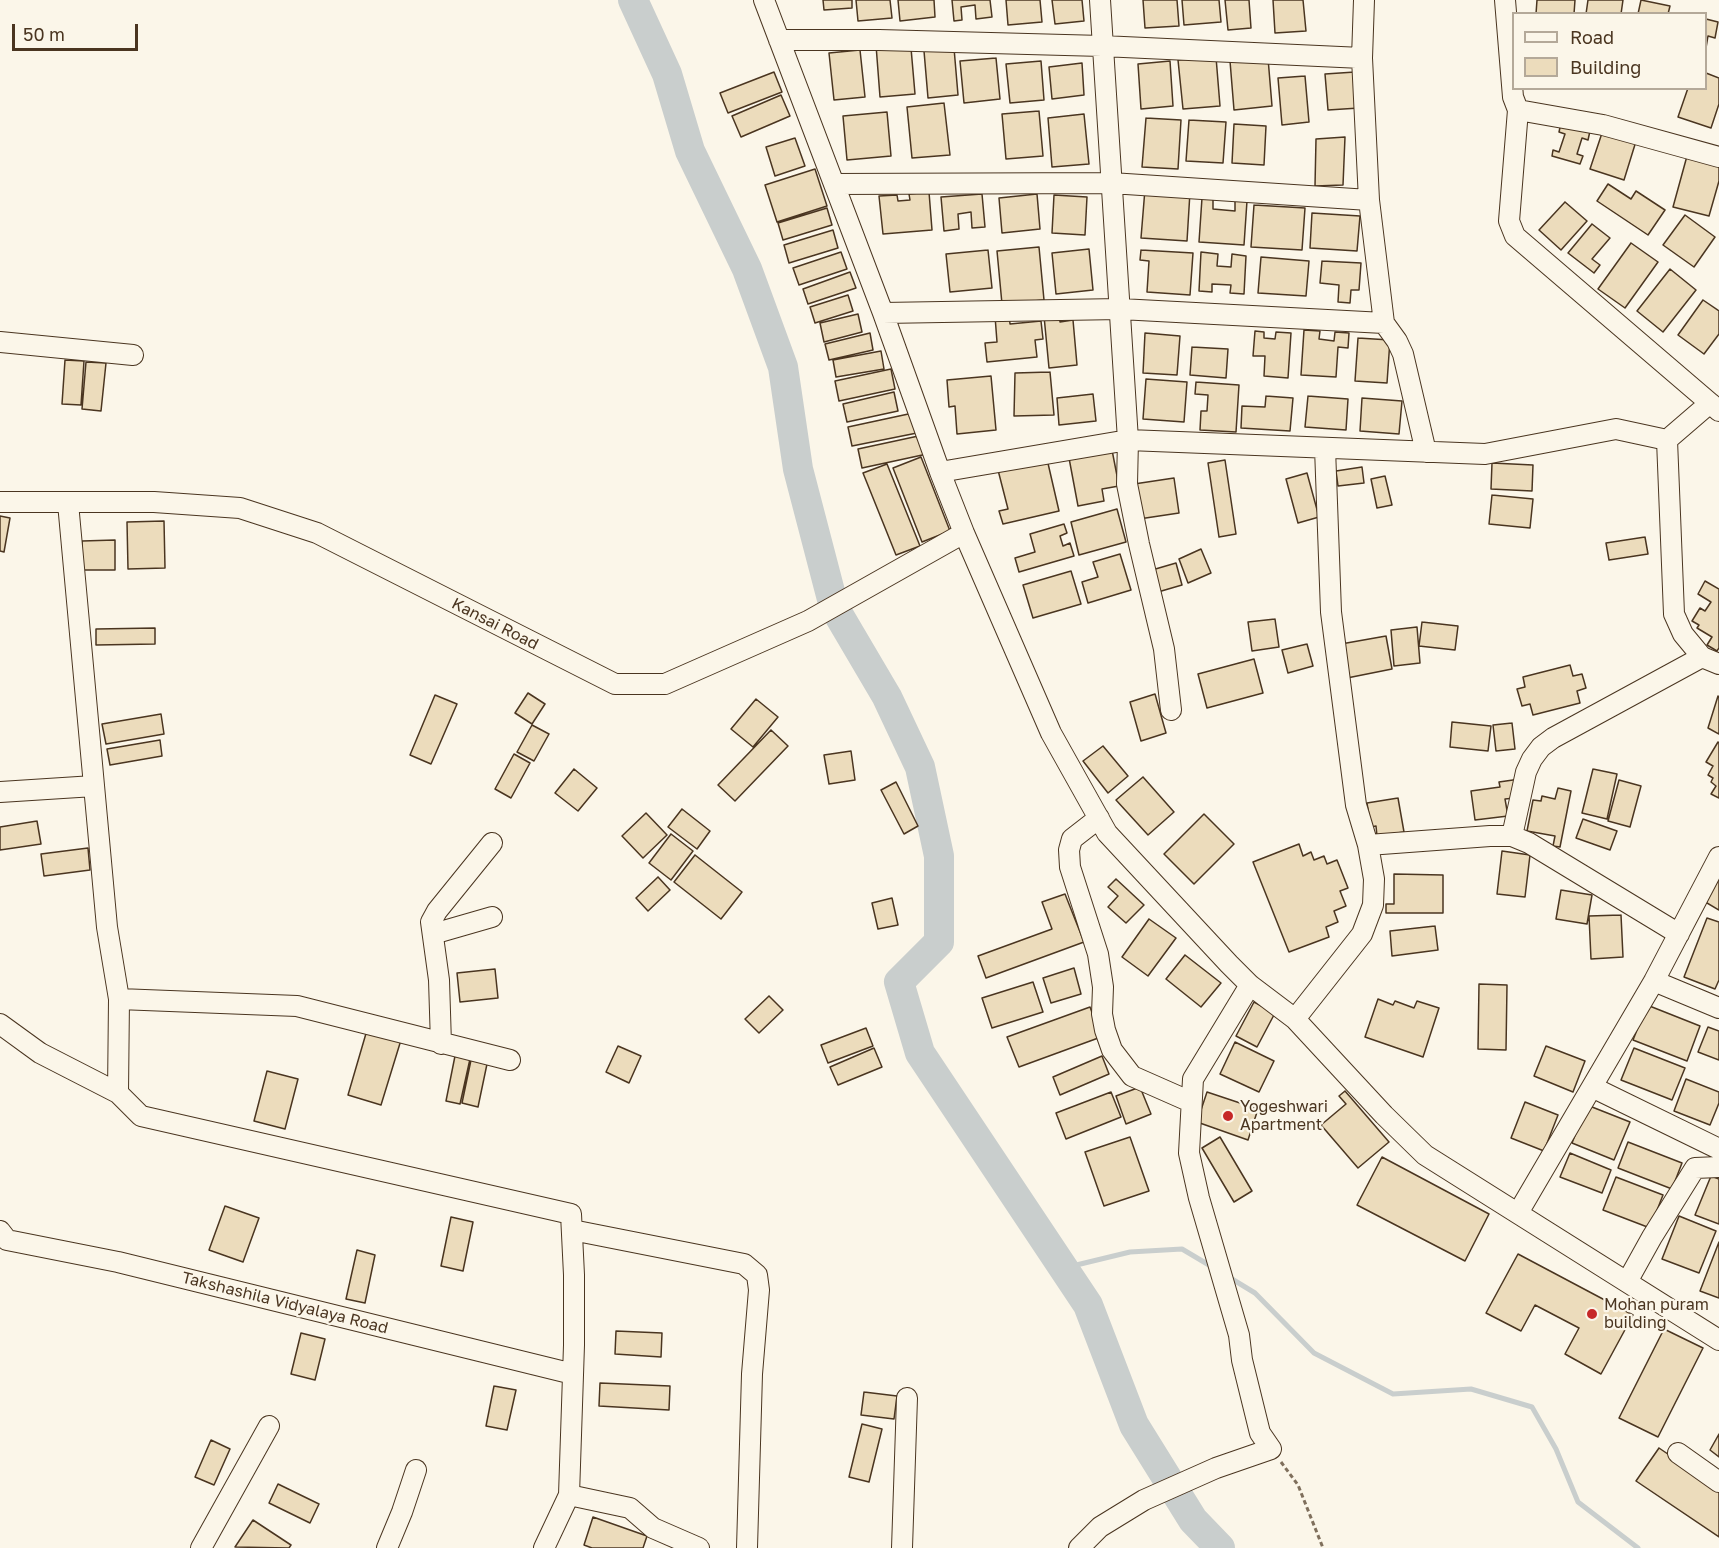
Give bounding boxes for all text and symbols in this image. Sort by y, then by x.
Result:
scale bar [15,12,141,50]
legend [1512,12,1707,90]
text: 50 m [23,23,65,45]
text: Road [1570,26,1614,48]
text: Building [1570,56,1641,78]
street label: Kansai Road [448,594,542,654]
place label: Yogeshwari Apartment [1240,1097,1328,1135]
marker: Yogeshwari Apartment [1221,1109,1235,1123]
street label: Takshashila Vidyalaya Road [180,1268,390,1338]
place label: Mohan puram building [1604,1295,1709,1333]
marker: Mohan puram building [1585,1307,1599,1321]

